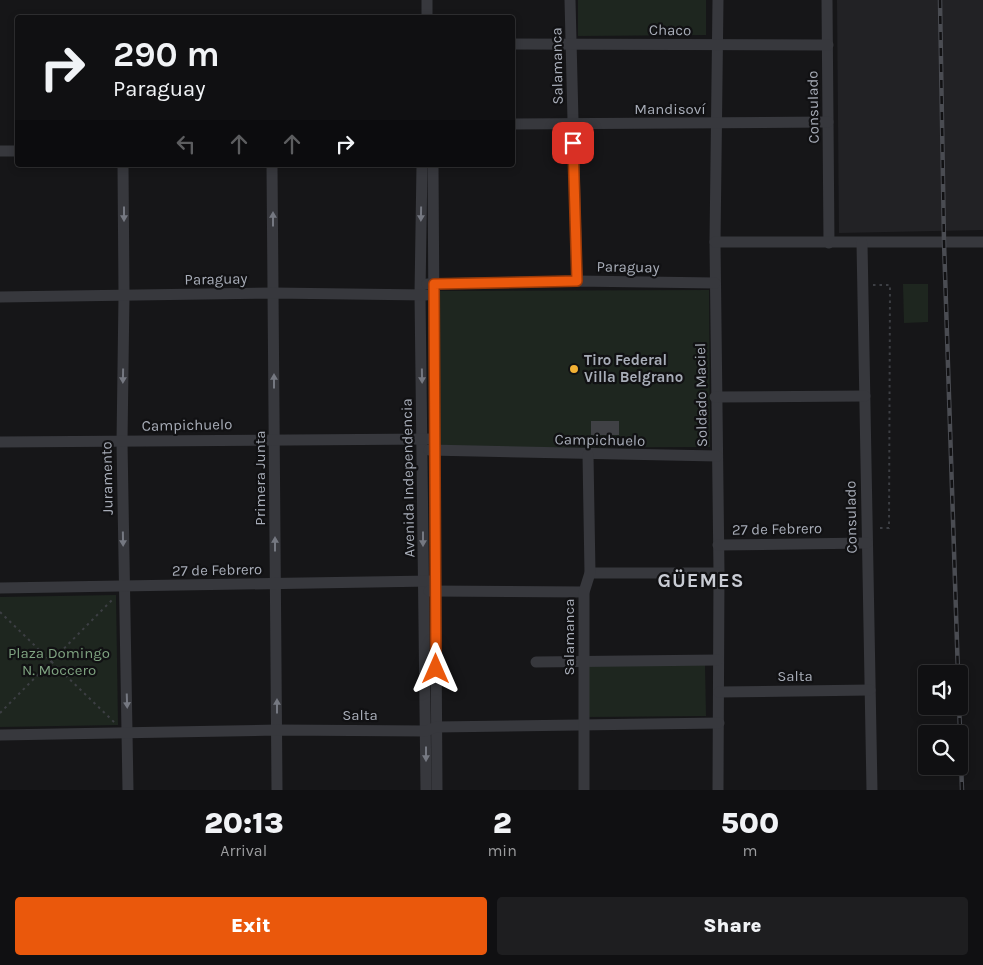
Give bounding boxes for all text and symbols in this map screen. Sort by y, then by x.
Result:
street label: Chaco [649,21,691,39]
street label: Salamanca [547,27,567,105]
text: 290 m [113,34,220,75]
icon: right [30,35,95,100]
street label: Consulado [803,70,823,144]
text: Paraguay [113,76,205,102]
street label: Mandisoví [634,100,706,118]
pin [552,122,594,164]
icon: arrive [559,129,587,157]
icon: left [172,130,200,158]
icon: ahead [225,130,253,158]
icon: ahead [278,130,306,158]
icon: right [331,130,359,158]
one-way arrow [120,206,128,222]
one-way arrow [417,206,425,222]
one-way arrow [269,211,277,227]
street label: Paraguay [596,257,660,277]
street label: Paraguay [184,269,248,289]
street label: Soldado Maciel [691,343,711,447]
place label: Tiro Federal Villa Belgrano [584,351,683,386]
marker: Tiro Federal Villa Belgrano [568,363,580,375]
one-way arrow [119,368,127,384]
one-way arrow [418,368,426,384]
one-way arrow [270,373,278,389]
street label: Avenida Independencia [398,398,418,558]
street label: Campichuelo [141,415,233,435]
street label: Primera Junta [251,430,269,526]
street label: Campichuelo [554,430,646,450]
street label: Juramento [97,441,117,515]
street label: Consulado [841,480,861,554]
street label: 27 de Febrero [732,519,822,539]
one-way arrow [119,531,127,547]
one-way arrow [419,531,427,547]
one-way arrow [271,536,279,552]
street label: 27 de Febrero [172,560,262,580]
district label: GÜEMES [657,569,745,592]
street label: Salamanca [560,598,578,676]
position arrow [409,642,461,694]
park label: Plaza Domingo N. Moccero [8,644,110,679]
map controls [918,665,968,775]
button: sound [918,665,968,715]
street label: Salta [777,667,813,685]
one-way arrow [123,693,131,709]
one-way arrow [273,698,281,714]
street label: Salta [342,706,378,724]
button: search [918,725,968,775]
one-way arrow [422,746,430,762]
text: 20:13 [204,805,284,841]
text: 2 [493,805,512,841]
text: 500 [721,805,779,841]
text: Arrival [220,841,267,860]
text: min [487,841,517,860]
text: m [742,841,757,860]
button: Exit [15,897,487,955]
button: Share [497,897,968,955]

